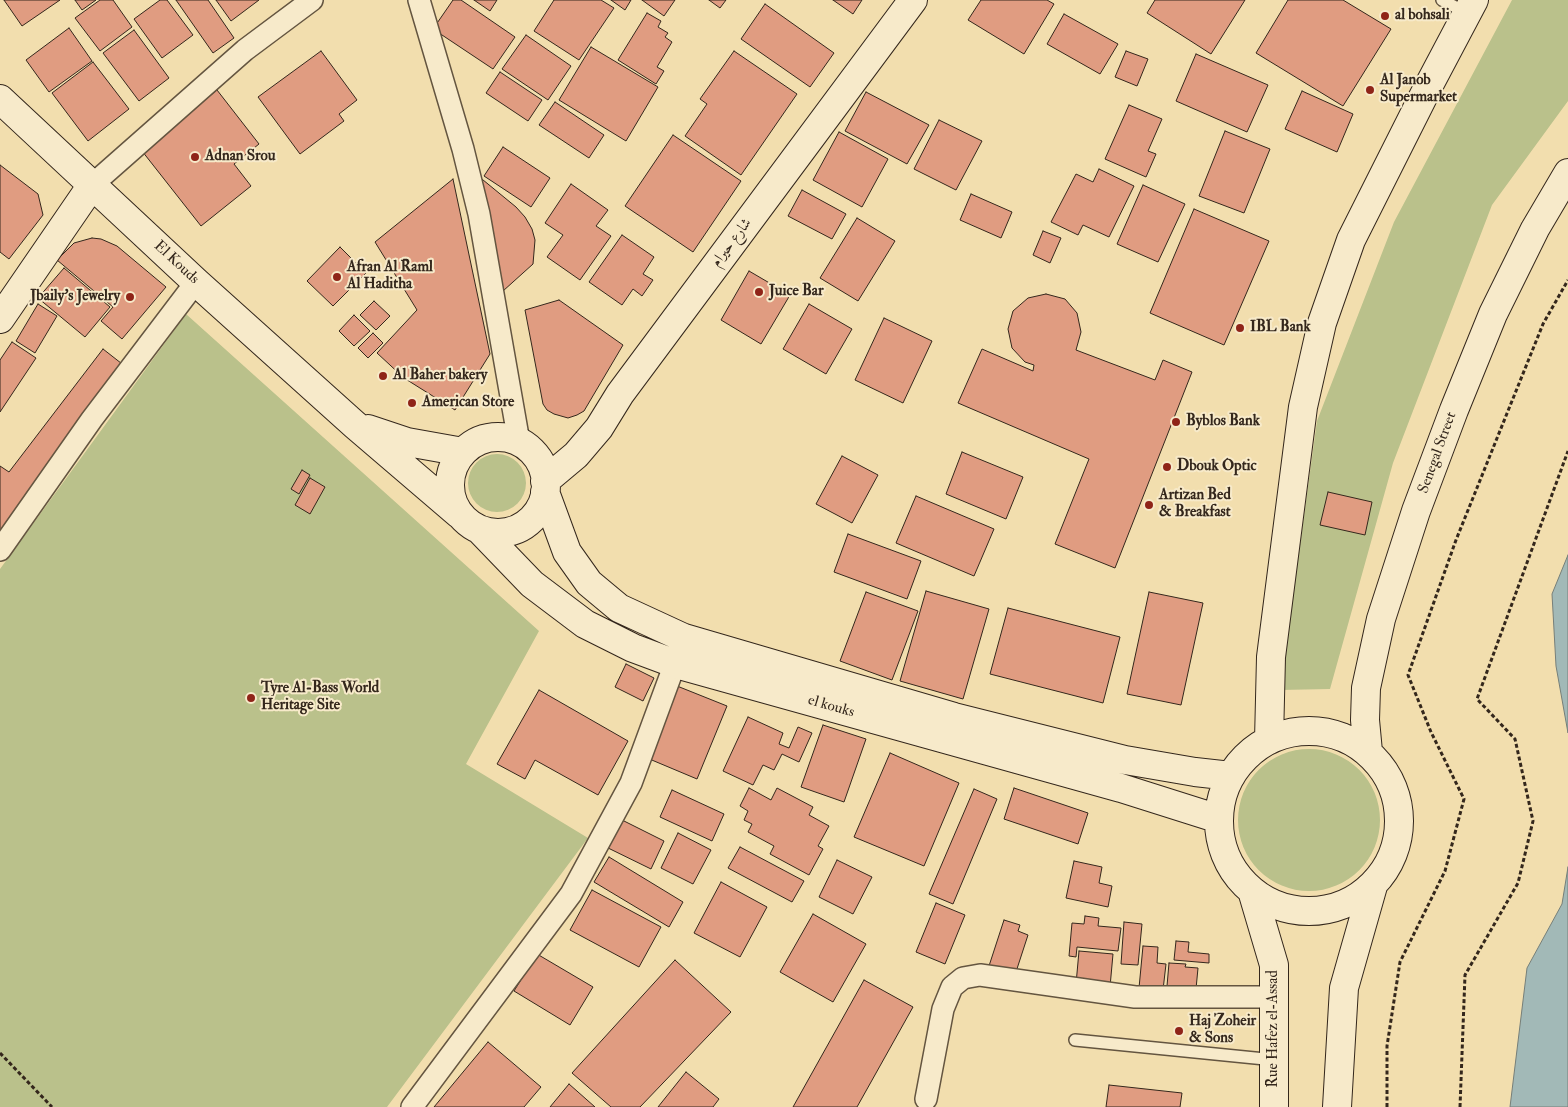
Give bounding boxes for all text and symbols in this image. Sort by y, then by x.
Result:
place label: al bohsali [1395,7,1450,25]
marker: al bohsali [1379,10,1391,22]
place label: Al Janob Supermarket [1380,72,1457,107]
marker: Al Janob Supermarket [1364,84,1376,96]
place label: Adnan Srou [205,148,276,166]
marker: Adnan Srou [189,151,201,163]
street label: شارع حيرام [708,215,756,271]
street label: El Kouds [150,237,202,289]
place label: Afran Al Raml Al Haditha [347,259,433,294]
marker: Afran Al Raml Al Haditha [331,271,343,283]
place label: Juice Bar [769,283,824,301]
marker: Juice Bar [753,286,765,298]
place label: Jbaily's Jewelry [30,288,120,306]
marker: Jbaily's Jewelry [124,291,136,303]
place label: IBL Bank [1250,319,1311,337]
marker: IBL Bank [1234,322,1246,334]
place label: Al Baher bakery [393,367,487,385]
marker: Al Baher bakery [377,370,389,382]
place label: American Store [422,394,514,412]
marker: American Store [406,397,418,409]
street label: Senegal Street [1415,410,1461,496]
place label: Byblos Bank [1186,413,1260,431]
marker: Byblos Bank [1170,416,1182,428]
place label: Dbouk Optic [1177,458,1257,476]
marker: Dbouk Optic [1161,461,1173,473]
place label: Artizan Bed & Breakfast [1159,487,1231,522]
marker: Artizan Bed & Breakfast [1143,499,1155,511]
place label: Tyre Al-Bass World Heritage Site [261,680,379,715]
marker: Tyre Al-Bass World Heritage Site [245,692,257,704]
street label: el kouks [806,692,856,722]
street label: Rue Hafez el-Assad [1265,970,1283,1088]
place label: Haj Zoheir & Sons [1189,1013,1256,1048]
marker: Haj Zoheir & Sons [1173,1025,1185,1037]

